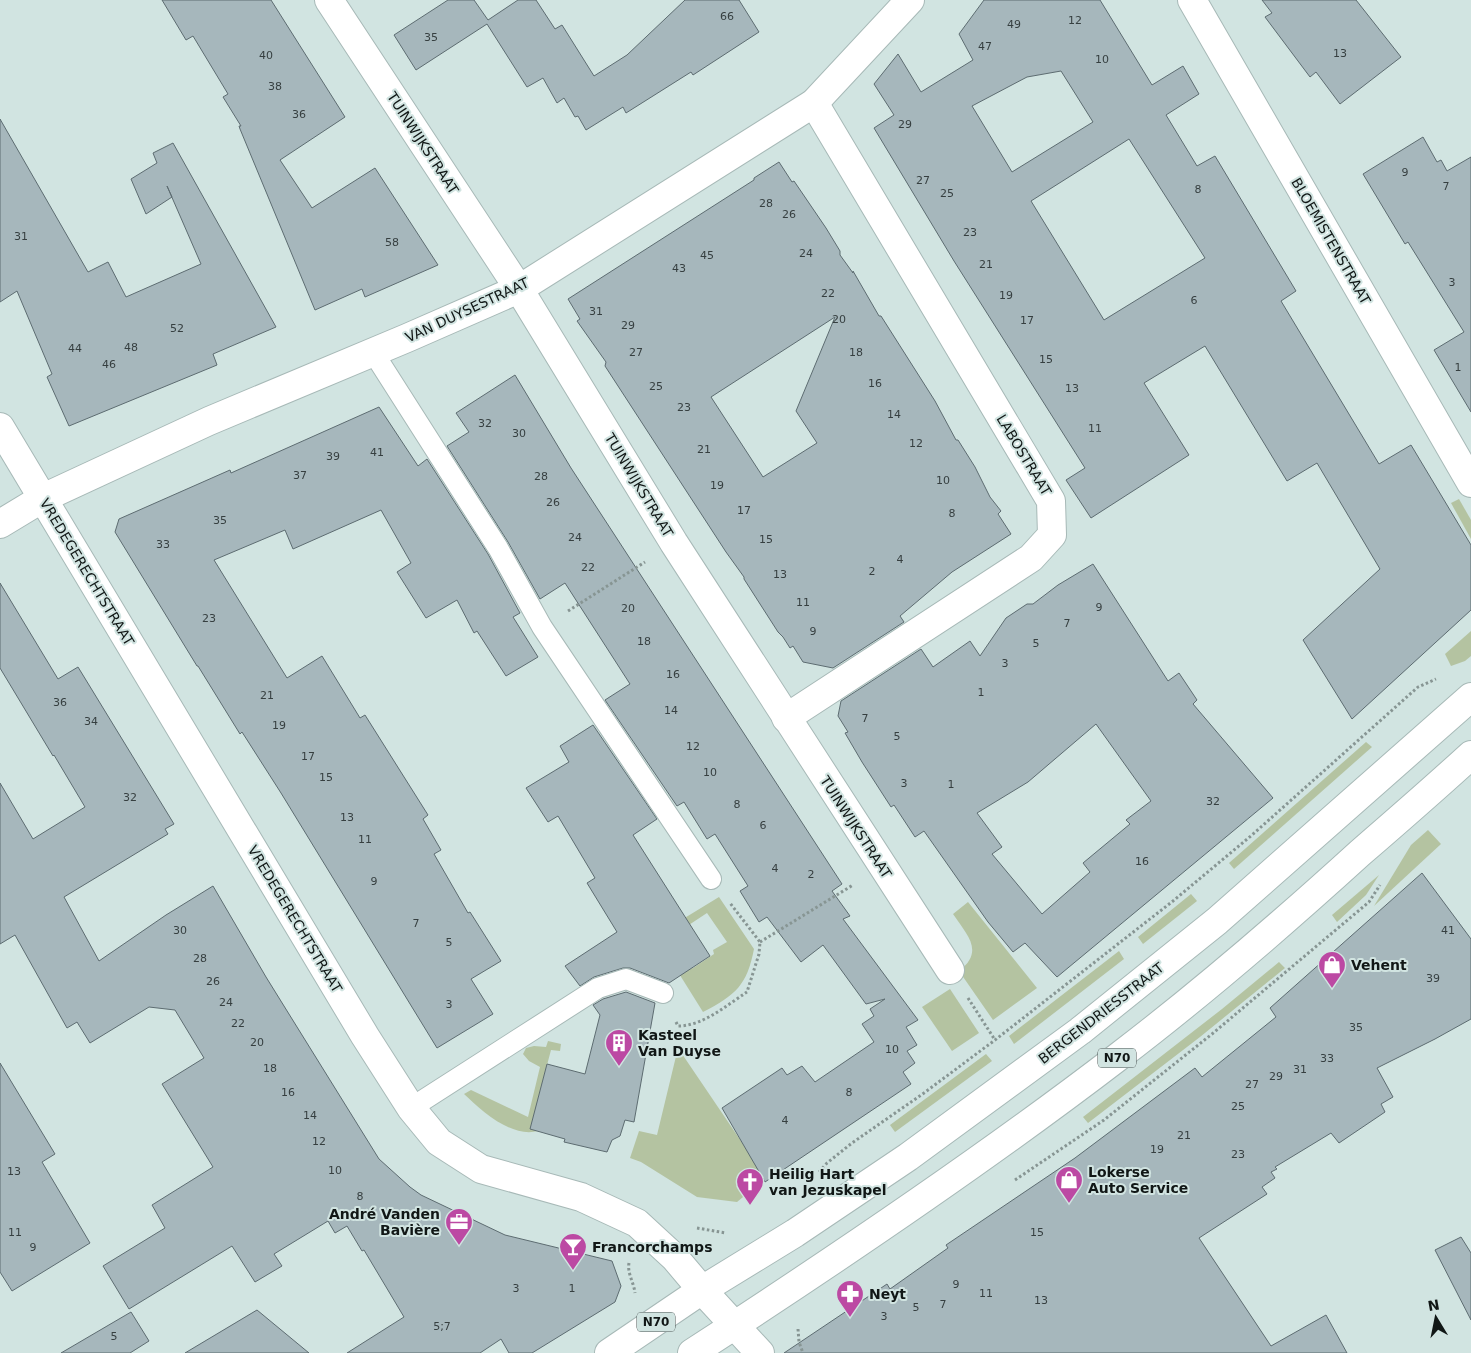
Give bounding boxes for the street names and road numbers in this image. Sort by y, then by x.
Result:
street label: TUINWIJKSTRAAT [384,88,462,197]
street label: BLOEMISTENSTRAAT [1288,175,1374,307]
street label: VAN DUYSESTRAAT [403,274,532,346]
street label: LABOSTRAAT [994,412,1055,499]
street label: TUINWIJKSTRAAT [601,429,677,540]
street label: VREDEGERECHTSTRAAT [37,496,137,649]
street label: TUINWIJKSTRAAT [817,772,895,881]
street label: VREDEGERECHTSTRAAT [245,843,345,996]
street label: BERGENDRIESSTRAAT [1035,959,1167,1067]
road number: N70 [1098,1048,1136,1068]
road number: N70 [637,1312,675,1331]

